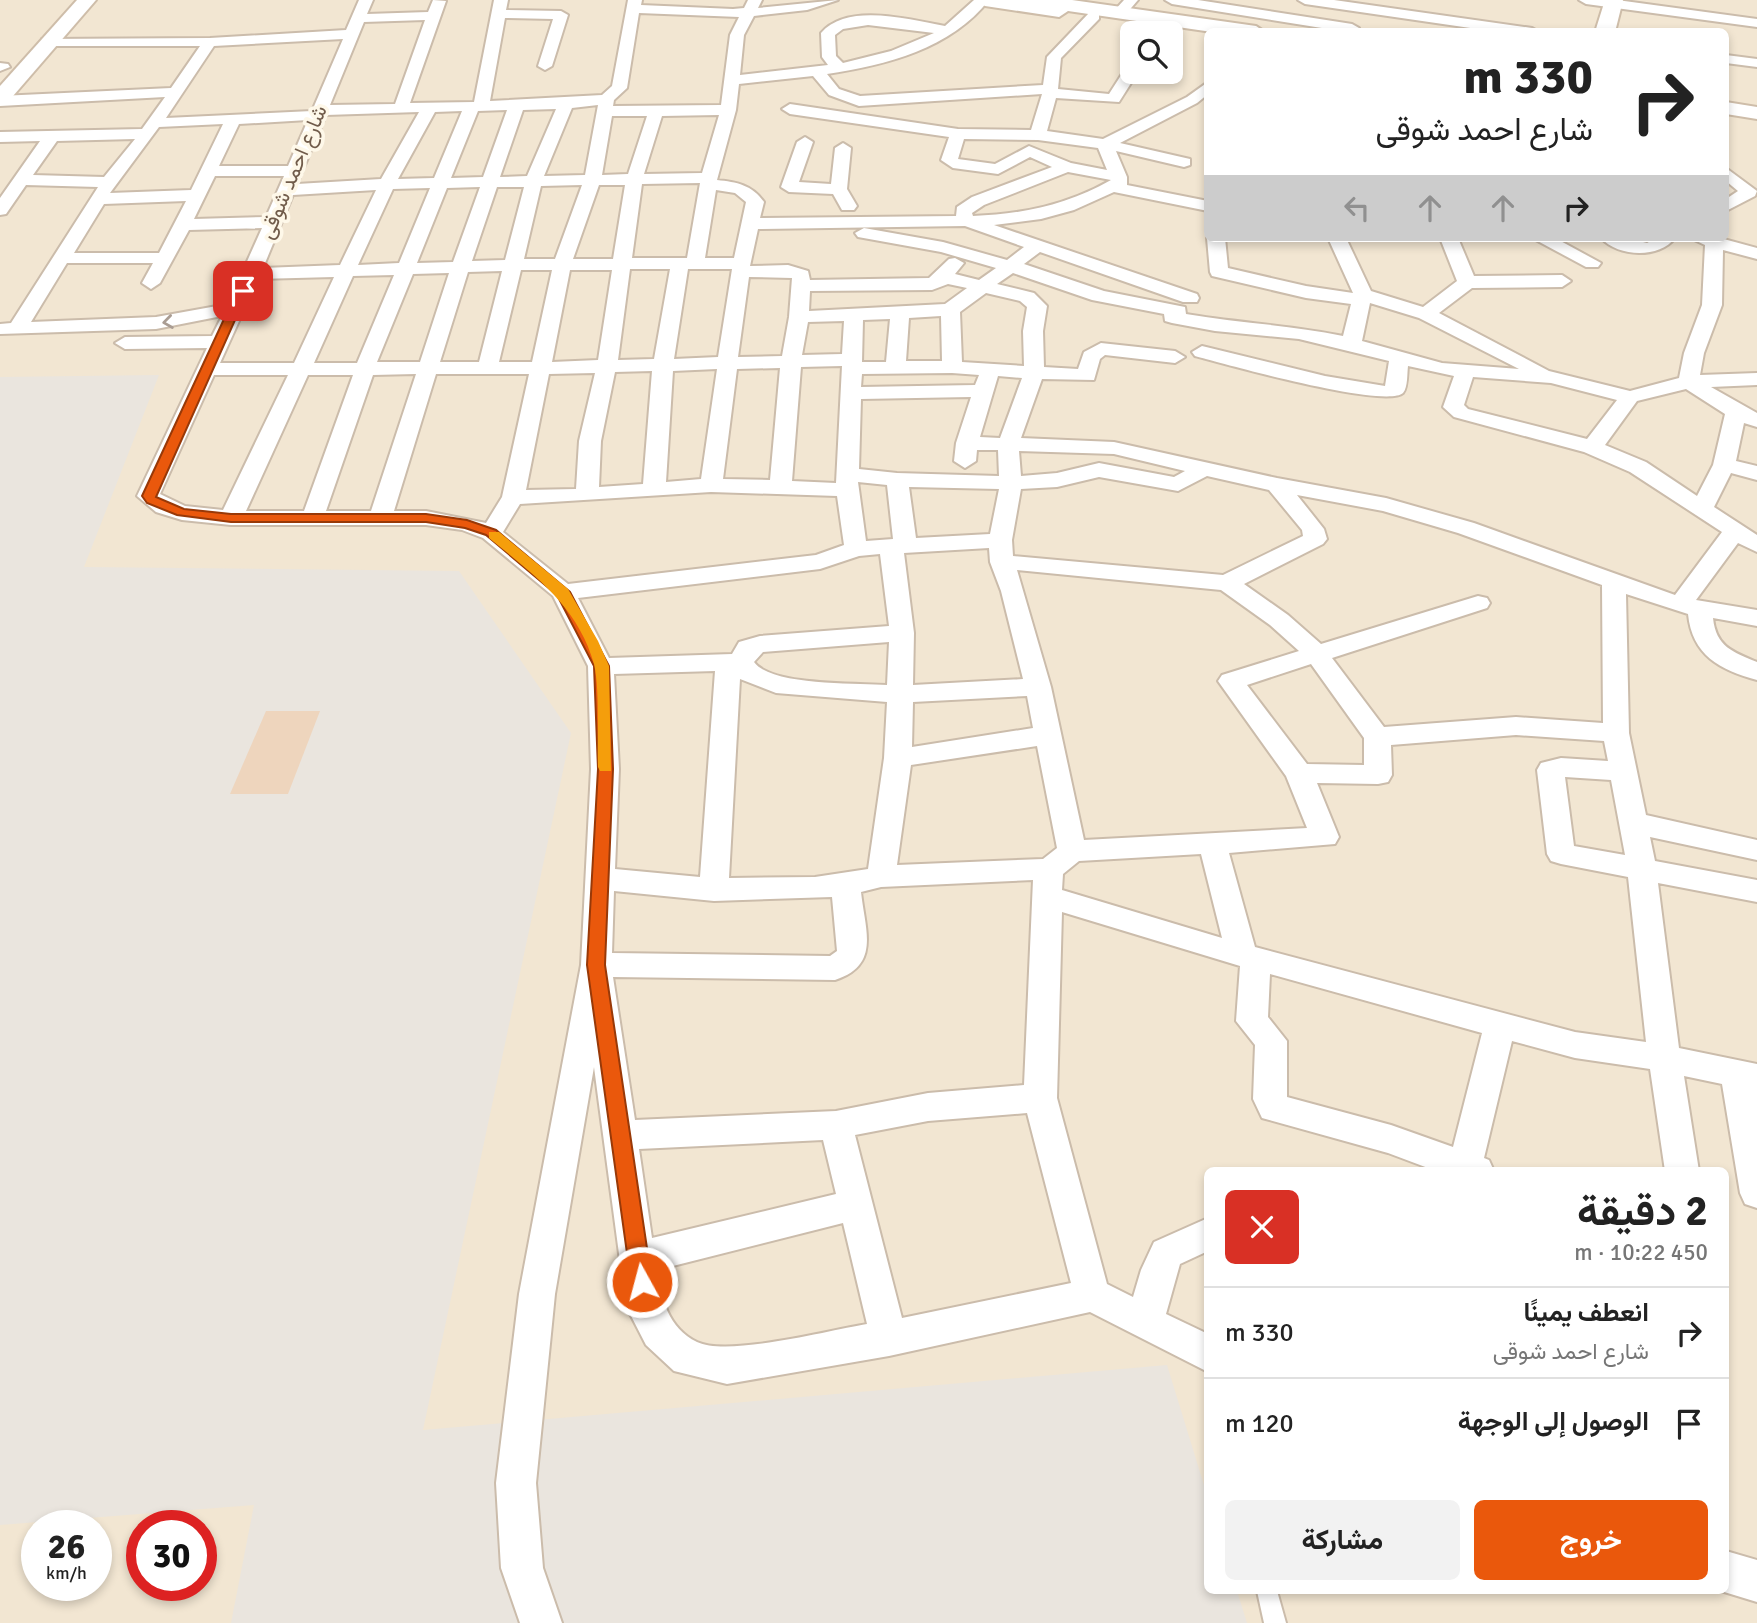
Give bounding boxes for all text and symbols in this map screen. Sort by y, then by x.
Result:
map controls [1120,21,1183,84]
button: search [1120,21,1183,84]
text: 330 m [1463,47,1593,107]
icon: right [1617,56,1708,147]
street label: شارع احمد شوقى [253,101,334,243]
text: شارع احمد شوقى [1375,110,1593,149]
icon: left [1338,189,1376,227]
icon: ahead [1411,189,1449,227]
icon: ahead [1484,189,1522,227]
icon: right [1557,189,1595,227]
pin [213,261,273,321]
icon: arrive [224,272,262,310]
one-way arrow [162,314,174,329]
text: 2 دقيقة [1577,1186,1708,1237]
button: close [1225,1190,1299,1264]
text: 450 m · 10:22 [1574,1238,1708,1267]
position arrow [605,1245,679,1319]
text: انعطف يمينًا [1523,1297,1649,1329]
icon: right [1670,1314,1708,1352]
text: 330 m [1225,1317,1294,1349]
text: شارع احمد شوقى [1493,1337,1649,1366]
icon: arrive [1670,1405,1708,1443]
text: الوصول إلى الوجهة [1458,1406,1649,1438]
text: 120 m [1225,1408,1294,1440]
button: مشاركة [1225,1500,1460,1580]
button: خروج [1474,1500,1708,1580]
speed limit sign: 30 [126,1510,217,1601]
text: 26 [48,1525,85,1568]
text: km/h [46,1562,87,1584]

